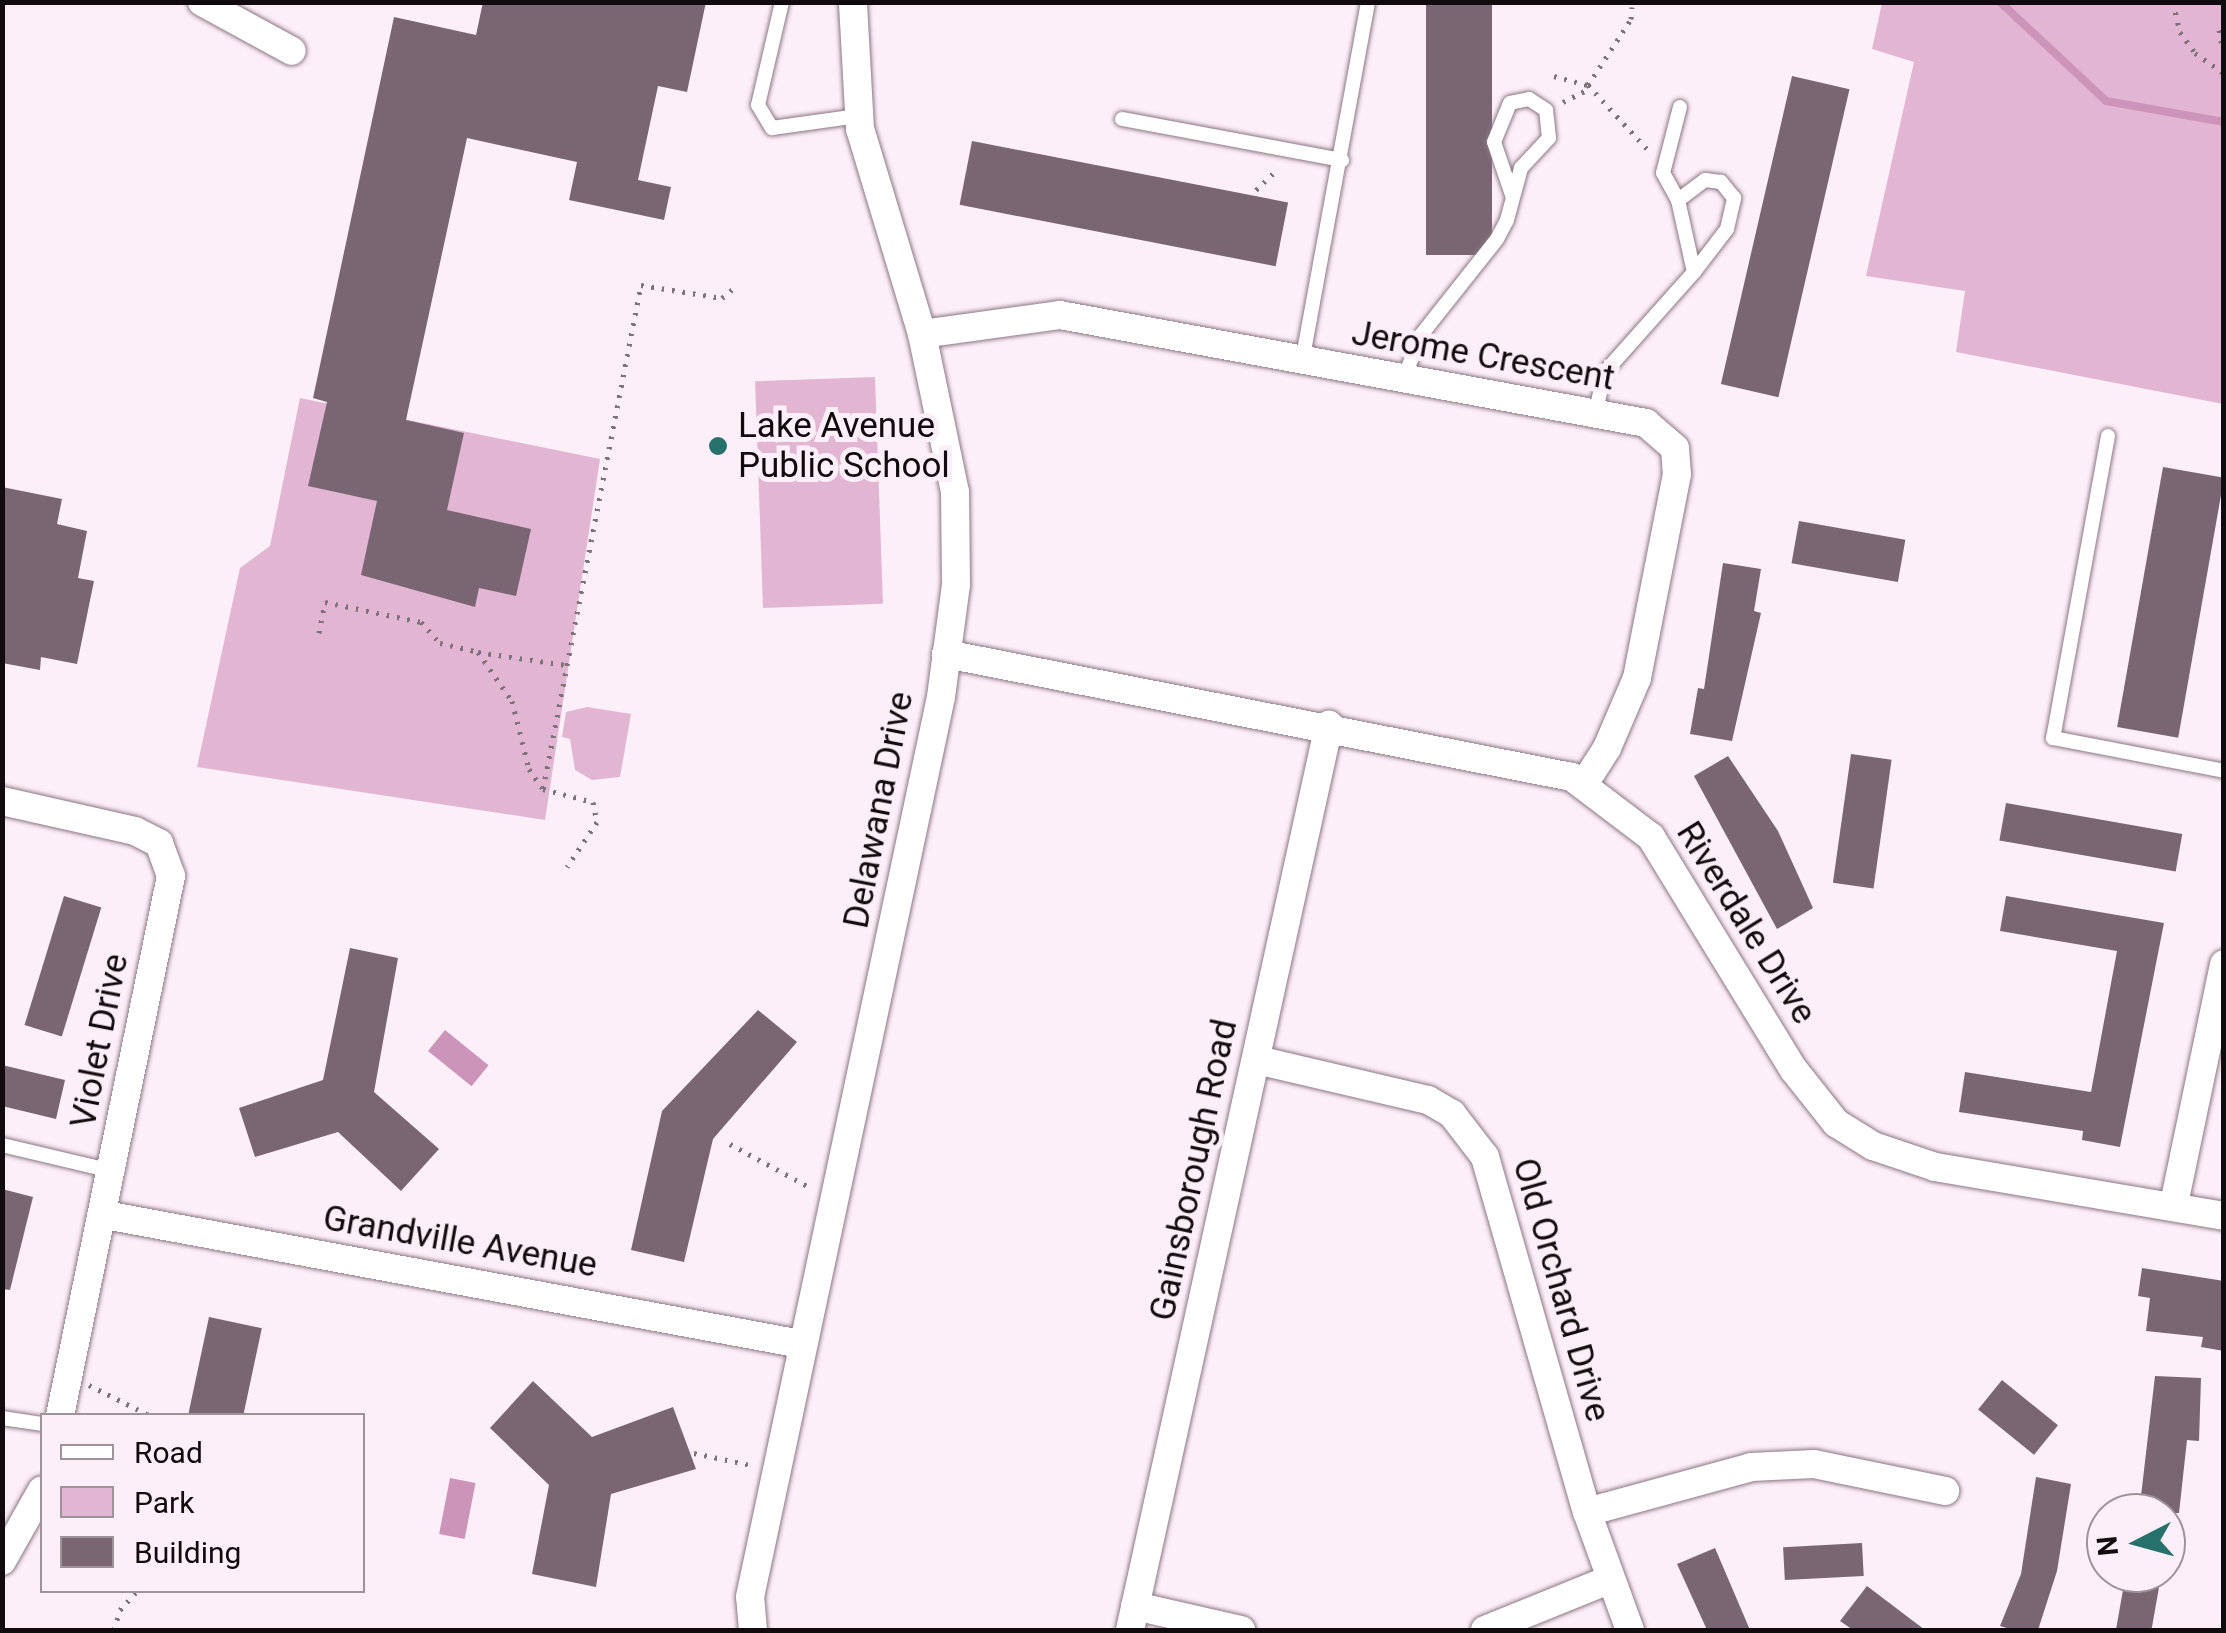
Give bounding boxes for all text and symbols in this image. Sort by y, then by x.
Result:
street label: Jerome Crescent [1348,312,1618,400]
place label: Lake Avenue Public School [738,405,950,487]
marker: Lake Avenue Public School [707,435,729,457]
street label: Delawana Drive [835,688,923,932]
street label: Riverdale Drive [1667,814,1825,1032]
street label: Violet Drive [63,950,137,1132]
street label: Gainsborough Road [1142,1015,1246,1325]
street label: Old Orchard Drive [1503,1154,1619,1426]
street label: Grandville Avenue [320,1197,600,1287]
legend [40,1413,365,1593]
text: Road [134,1435,203,1470]
text: Park [134,1485,194,1520]
north arrow [2086,1493,2186,1593]
text: N [2090,1534,2125,1558]
text: Building [134,1535,241,1570]

